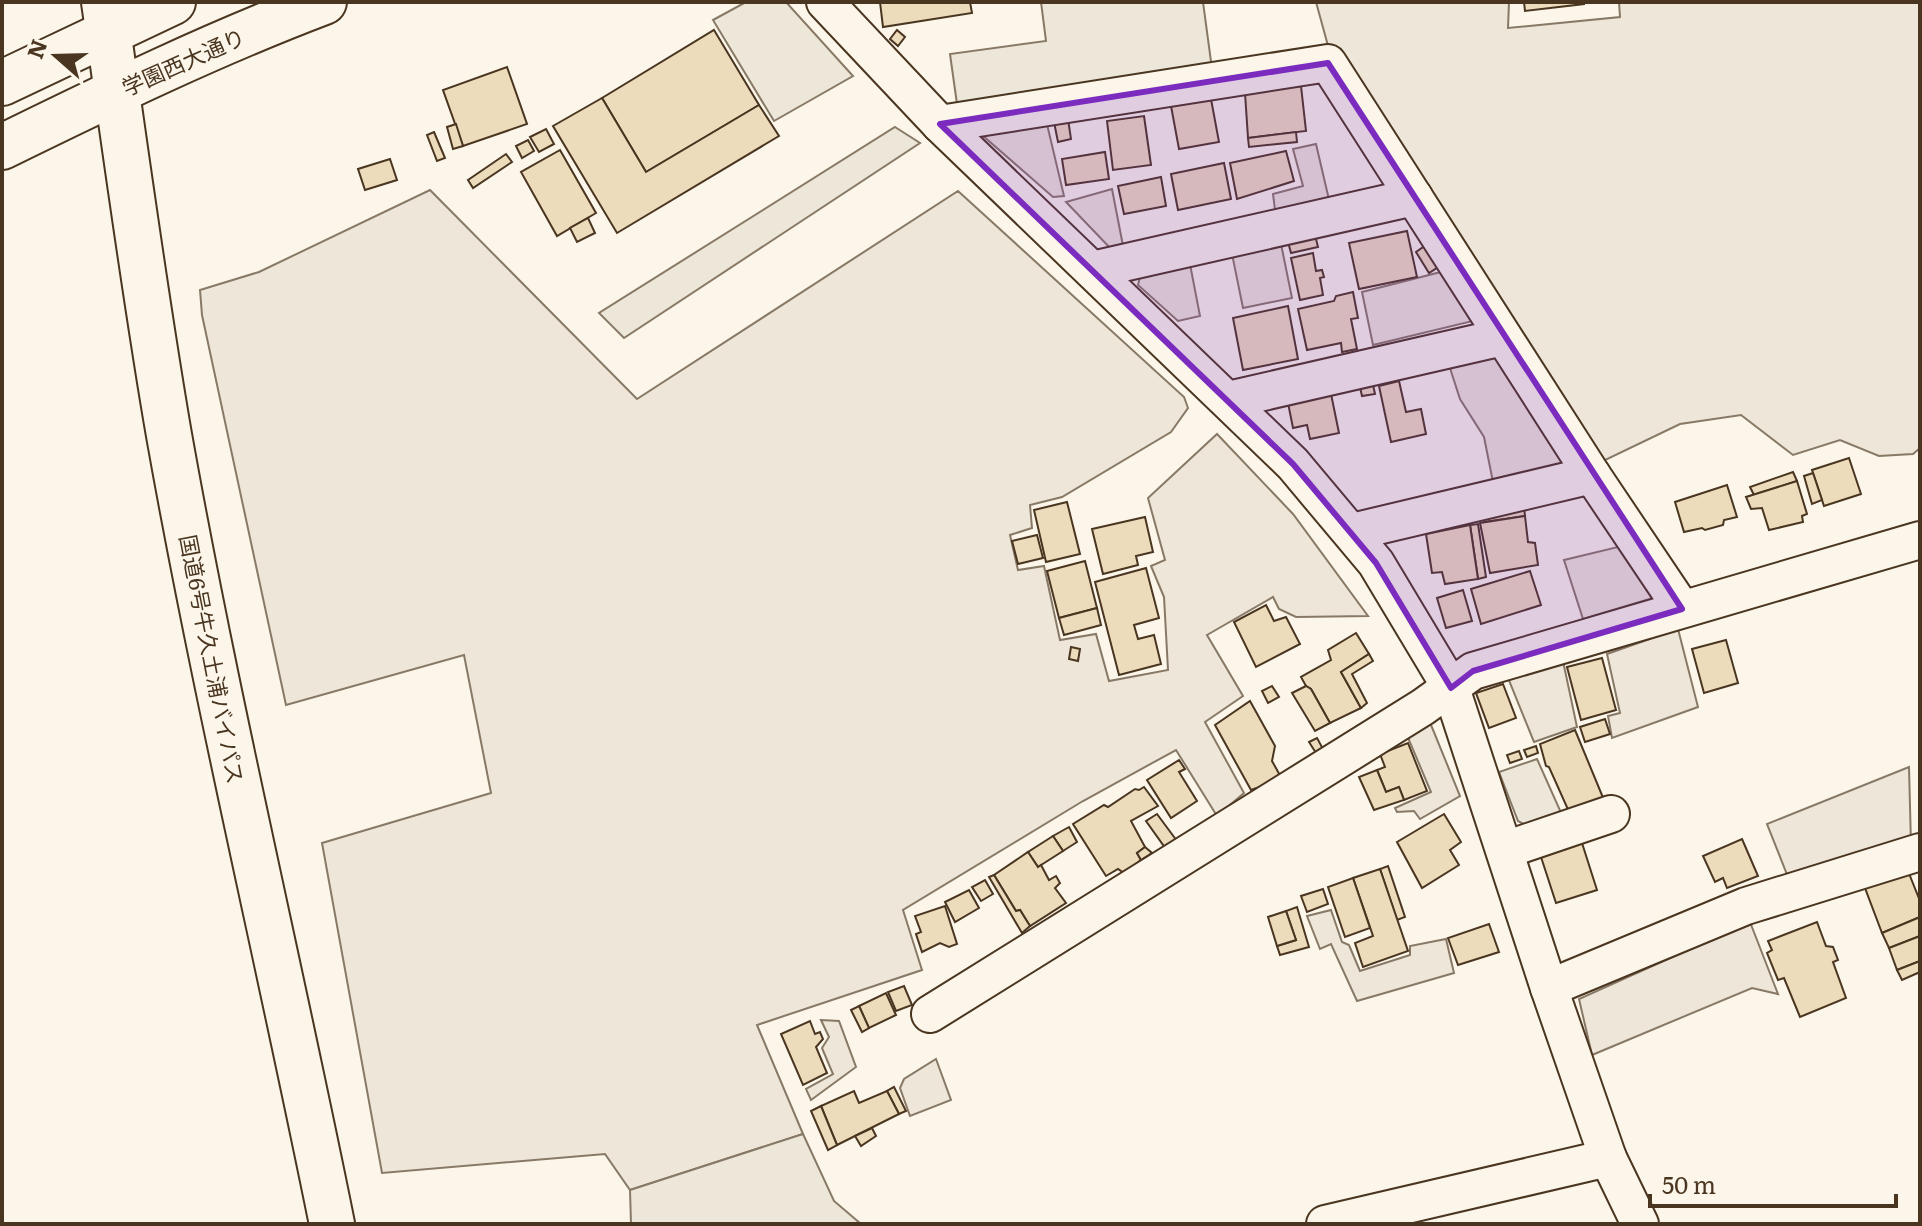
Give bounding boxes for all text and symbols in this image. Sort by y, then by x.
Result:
north arrow [16,16,96,96]
street label: 学園西大通り [116,19,250,103]
text: N [17,34,54,63]
street label: 国道6号牛久土浦バイパス [173,531,253,787]
scale bar [1650,1158,1896,1208]
text: 50 m [1662,1166,1716,1201]

